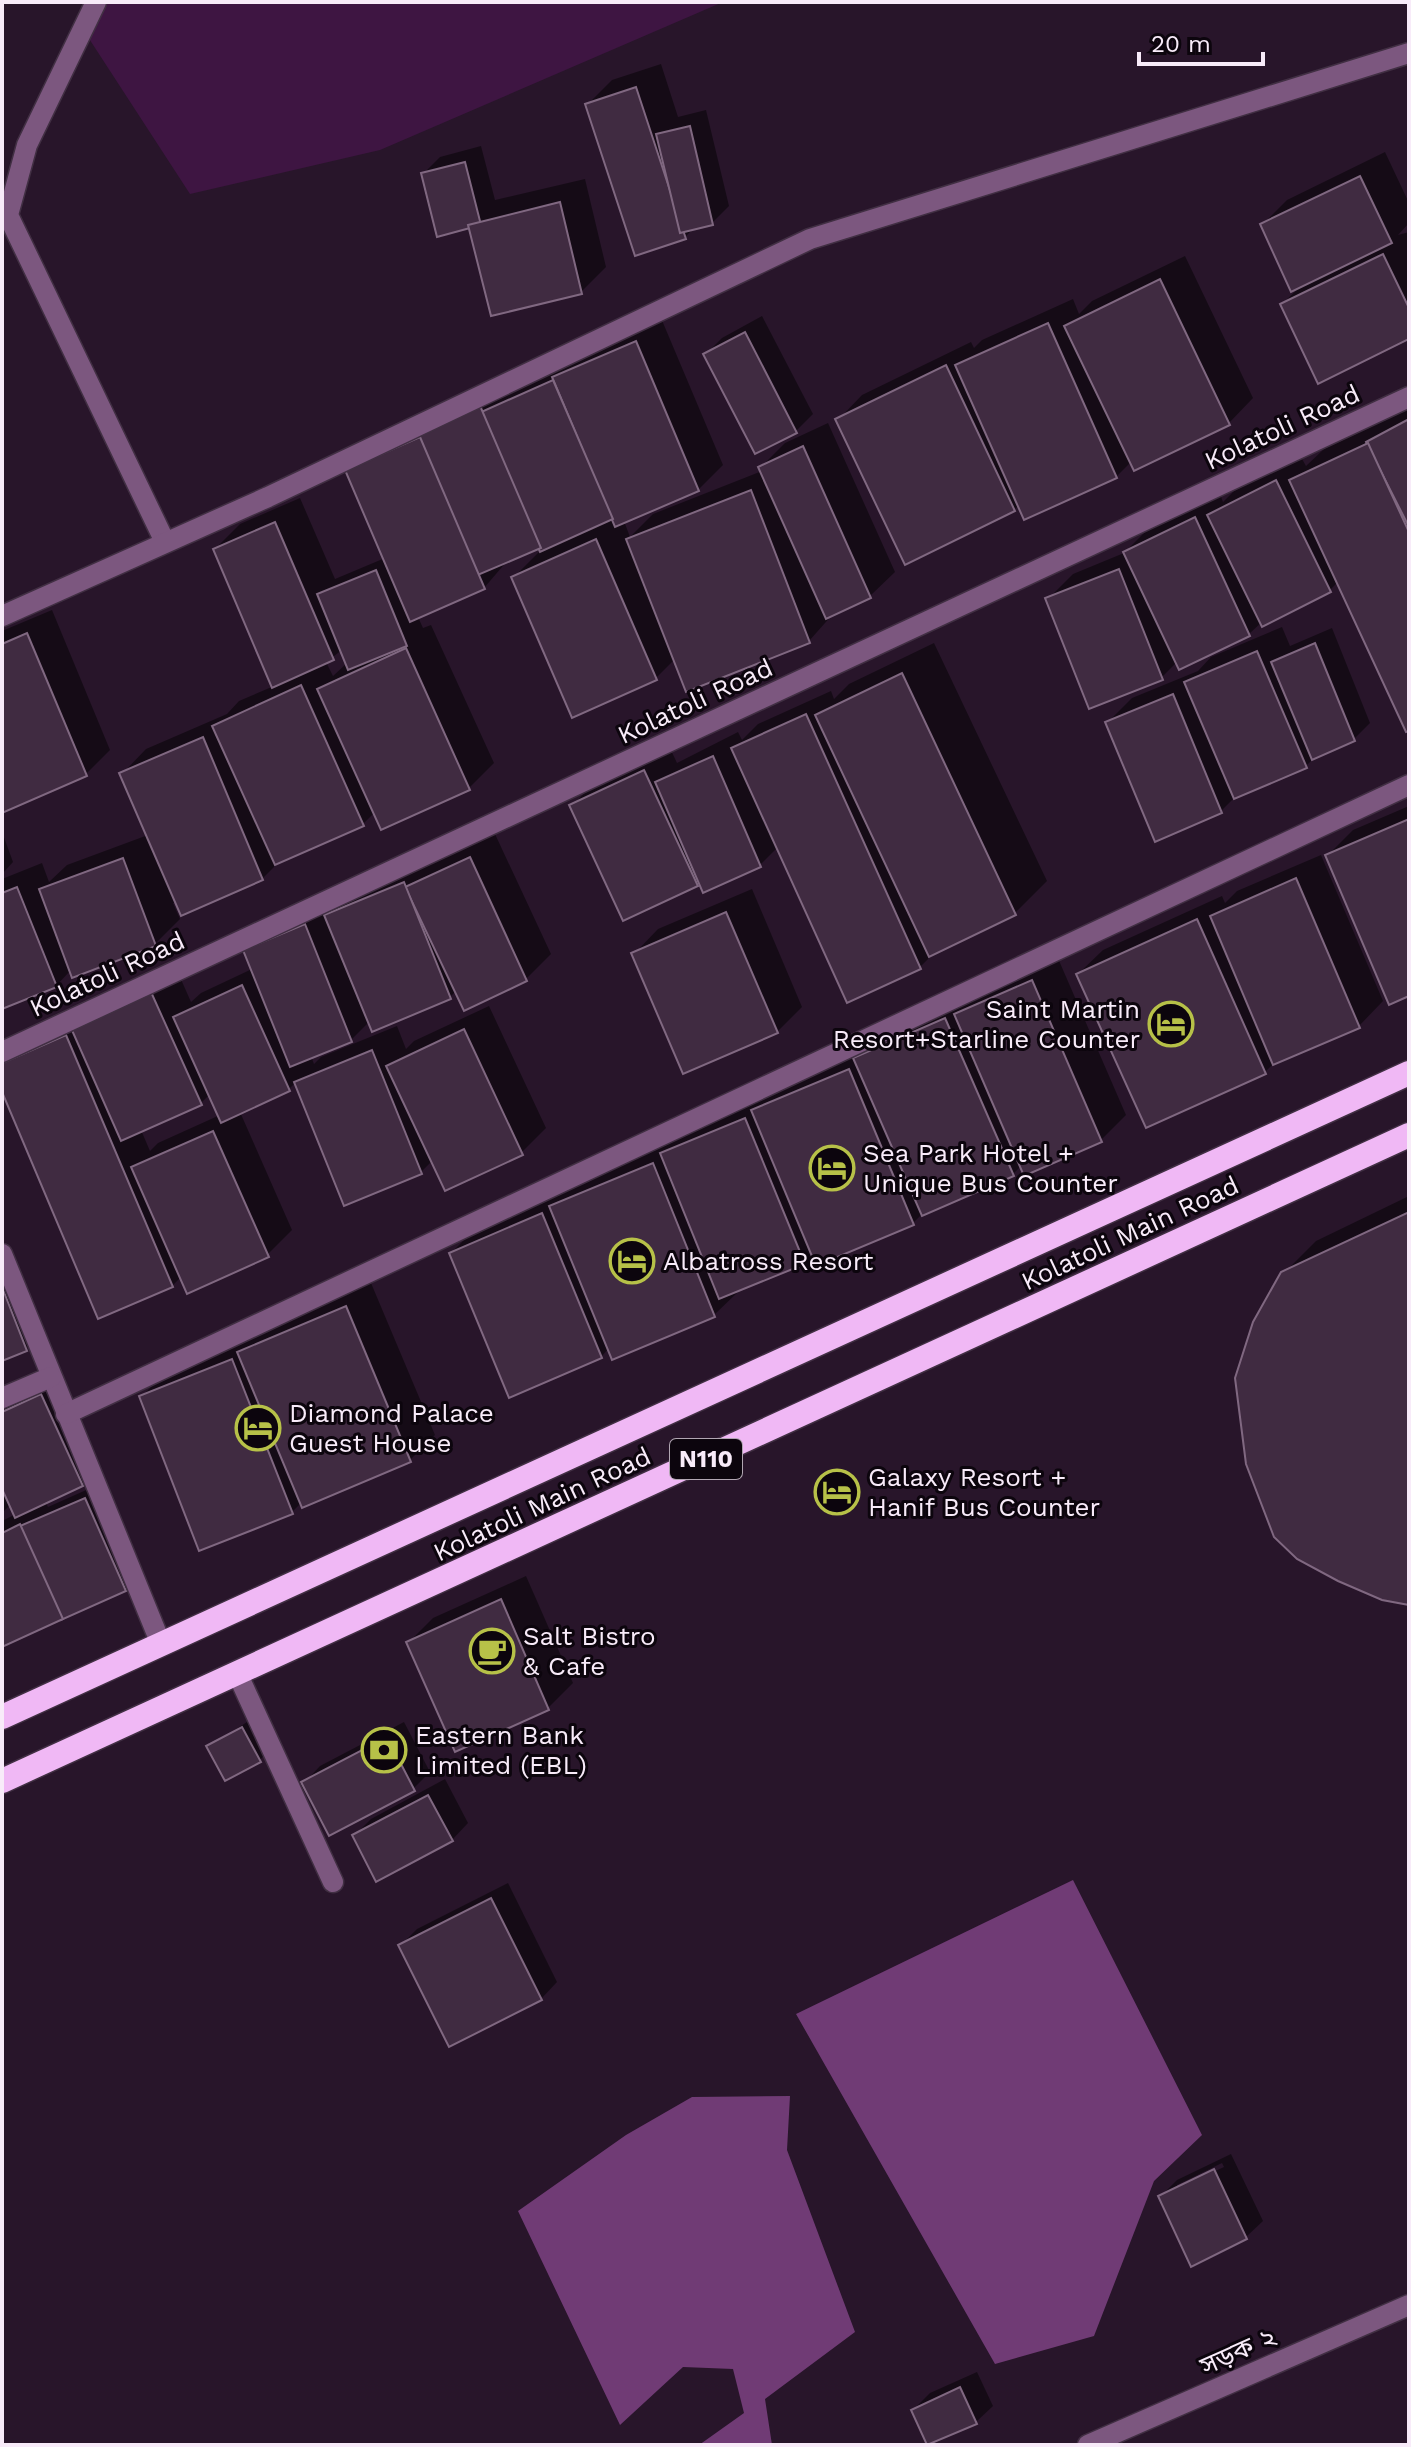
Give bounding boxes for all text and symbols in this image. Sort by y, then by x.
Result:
scale bar [1139,16,1263,66]
text: 20 m [1151,30,1211,58]
street label: Kolatoli Road [1200,378,1364,476]
street label: Kolatoli Road [613,652,777,750]
street label: Kolatoli Road [25,925,189,1023]
place label: Saint Martin Resort+Starline Counter [833,994,1140,1054]
hotel icon: Saint Martin Resort+Starline Counter [1147,1000,1195,1048]
place label: Sea Park Hotel + Unique Bus Counter [863,1138,1118,1198]
hotel icon: Sea Park Hotel + Unique Bus Counter [808,1144,856,1192]
street label: Kolatoli Main Road [1017,1170,1243,1296]
hotel icon: Albatross Resort [608,1237,656,1285]
place label: Albatross Resort [663,1246,874,1276]
place label: Diamond Palace Guest House [289,1398,494,1458]
hotel icon: Diamond Palace Guest House [234,1404,282,1452]
road number: N110 [670,1439,742,1479]
street label: Kolatoli Main Road [429,1441,655,1567]
place label: Galaxy Resort + Hanif Bus Counter [868,1462,1100,1522]
hotel icon: Galaxy Resort + Hanif Bus Counter [813,1468,861,1516]
place label: Salt Bistro & Cafe [523,1621,656,1681]
cafe icon: Salt Bistro & Cafe [468,1627,516,1675]
place label: Eastern Bank Limited (EBL) [415,1720,587,1780]
bank icon: Eastern Bank Limited (EBL) [360,1726,408,1774]
street label: সড়ক ২ [1194,2321,1281,2381]

